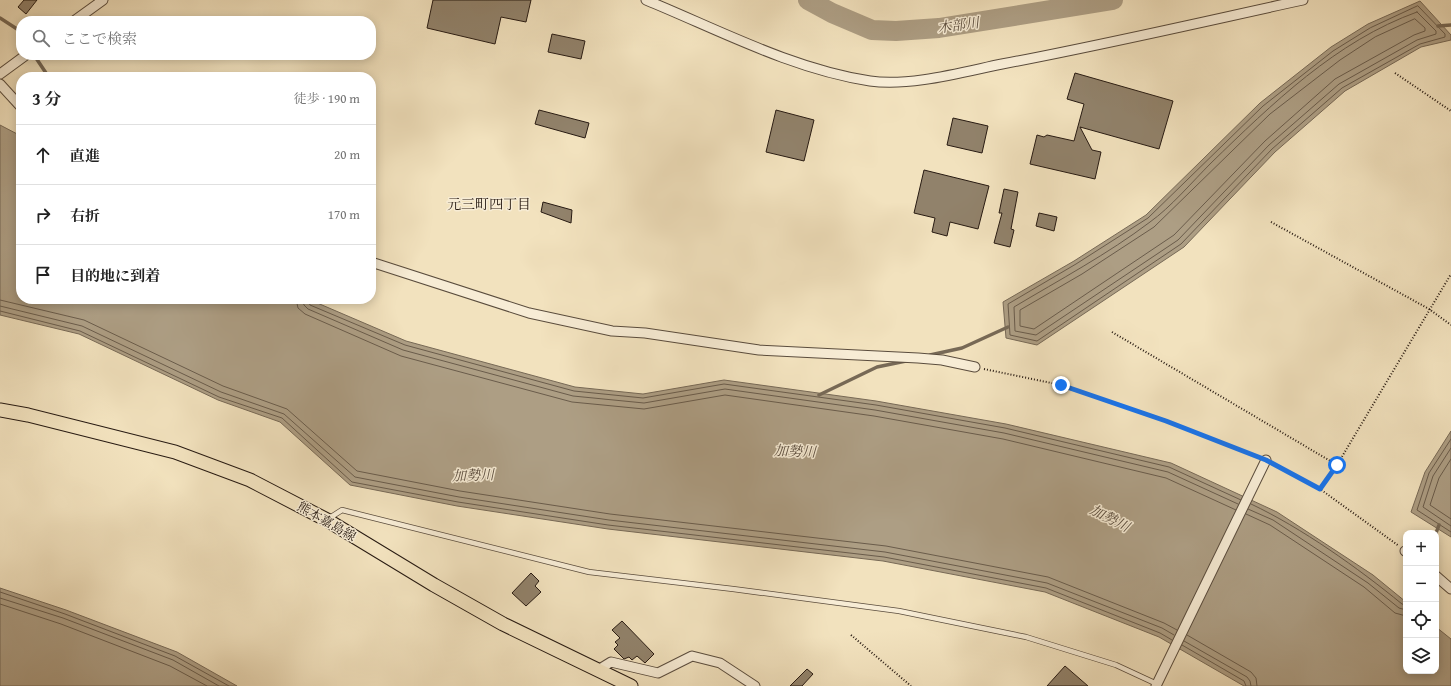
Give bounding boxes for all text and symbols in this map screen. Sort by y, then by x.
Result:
water label: 木部川 [936,12,982,38]
search box [16,16,376,60]
icon: search [30,27,52,49]
text: ここで検索 [62,28,137,49]
text: 3 分 [32,86,62,111]
text: 徒歩 · 190 m [294,89,360,108]
icon: ahead [32,144,54,166]
text: 直進 [70,145,100,166]
text: 20 m [334,145,360,164]
district label: 元三町四丁目 [447,194,531,214]
icon: right [32,204,54,226]
text: 右折 [70,205,100,226]
text: 170 m [328,205,360,224]
icon: arrive [32,264,54,286]
text: 目的地に到着 [70,265,160,286]
route end [1052,376,1070,394]
water label: 加勢川 [774,440,818,462]
route start [1328,456,1346,474]
water label: 加勢川 [452,464,496,486]
street label: 熊本嘉島線 [294,497,360,546]
water label: 加勢川 [1087,500,1135,537]
map controls [1403,530,1439,674]
button: + [1403,530,1439,566]
button: − [1403,566,1439,602]
button: locate [1403,602,1439,638]
button: layers [1403,638,1439,674]

